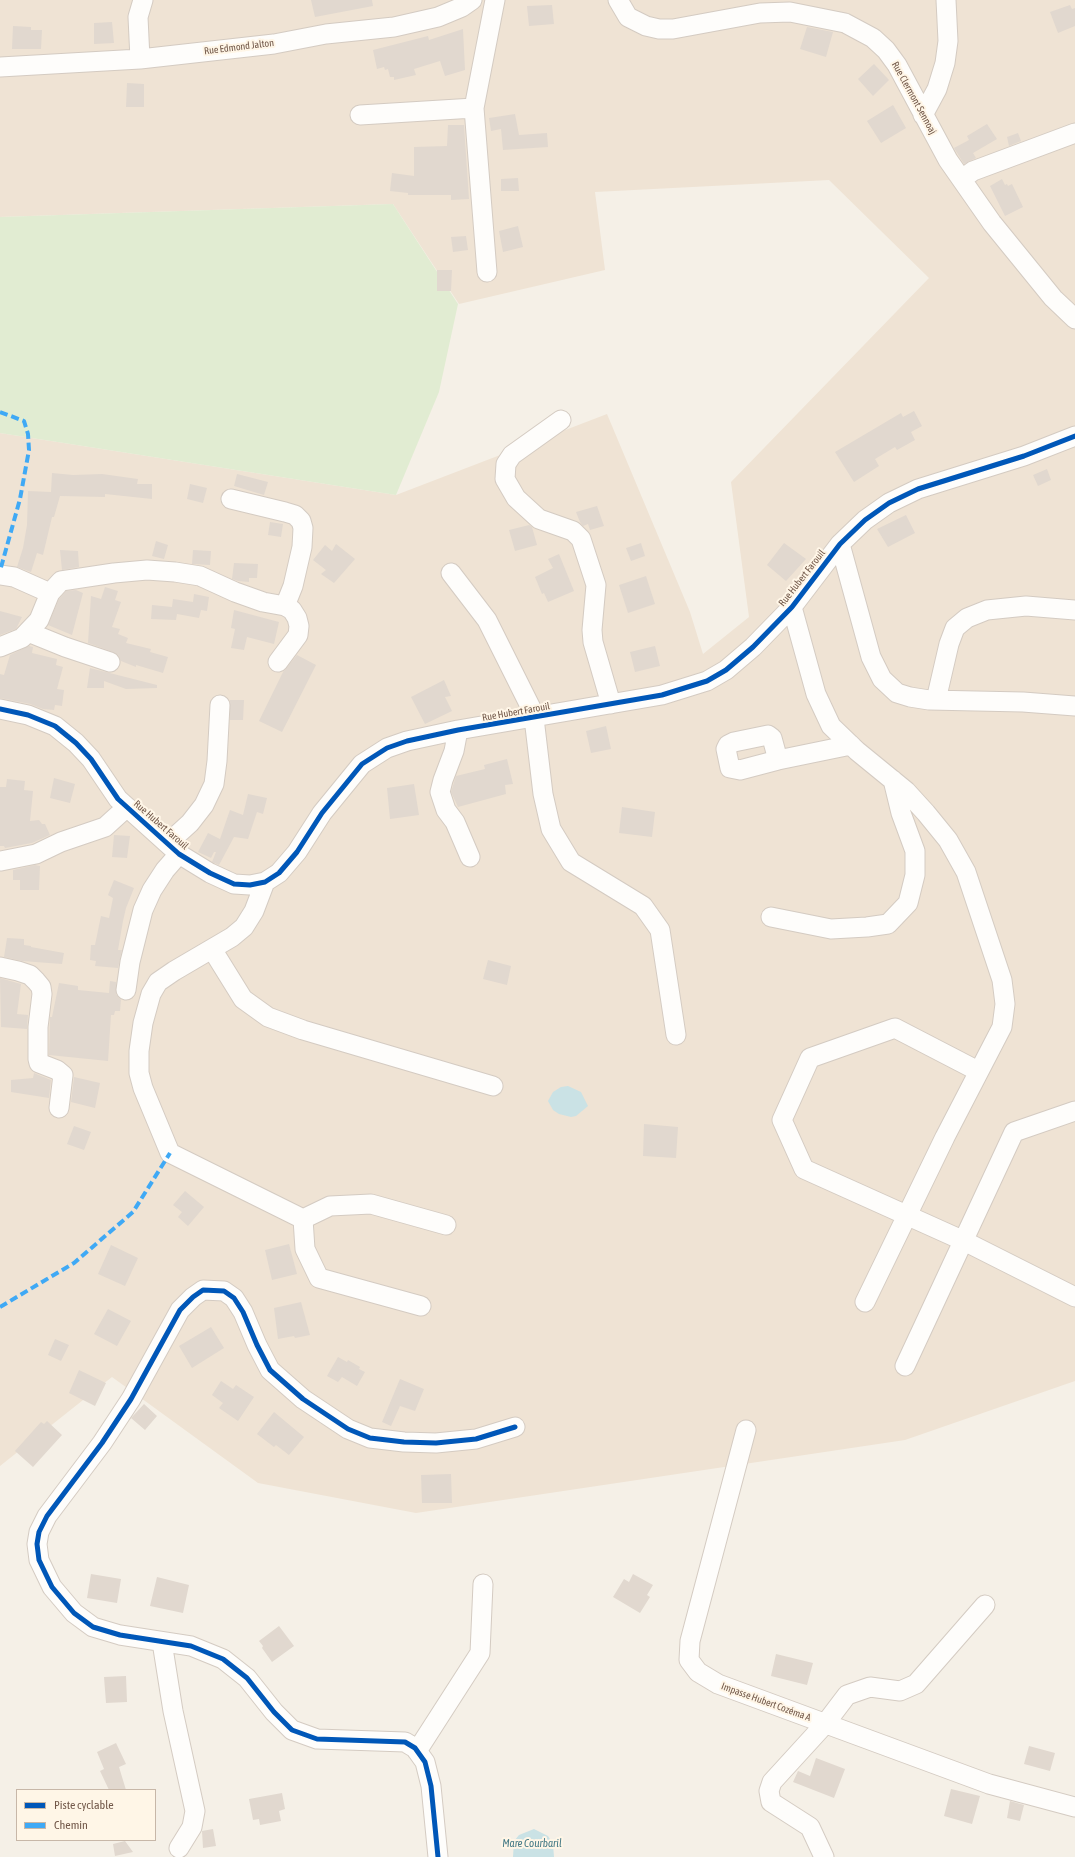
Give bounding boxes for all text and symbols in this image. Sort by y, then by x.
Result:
street label: Rue Edmond Jalton [203,37,275,57]
street label: Rue Clermont Sennoaj [889,60,939,136]
street label: Rue Hubert Farouil [776,547,828,609]
street label: Rue Hubert Farouil [481,700,551,724]
street label: Rue Hubert Farouil [131,798,191,852]
street label: Impasse Hubert Cozéma A [720,1680,812,1724]
legend [16,1789,156,1841]
text: Piste cyclable [54,1798,114,1812]
text: Chemin [54,1818,88,1832]
water label: Mare Courbaril [502,1837,562,1851]

